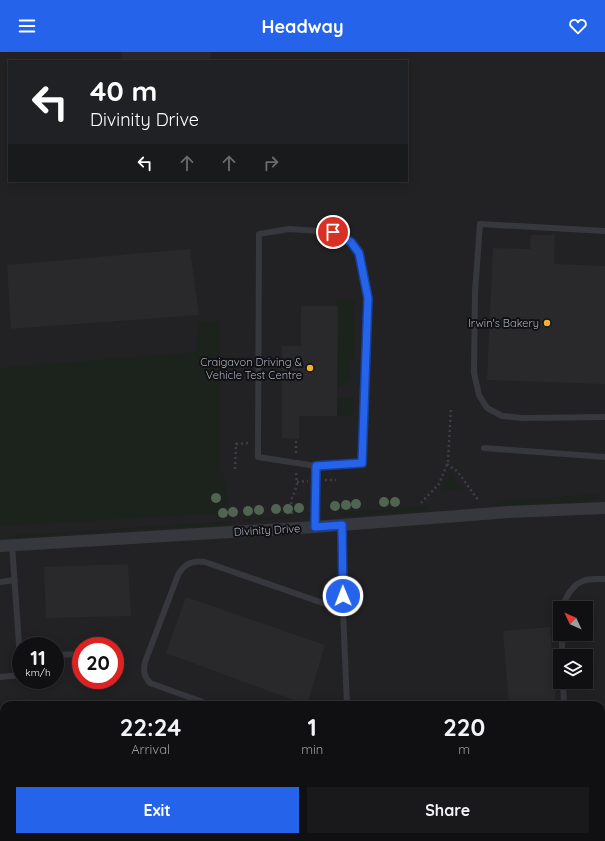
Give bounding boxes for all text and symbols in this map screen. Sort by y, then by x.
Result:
icon: menu [16,15,38,37]
text: Headway [261,15,344,38]
icon: heart [567,15,589,37]
text: 40 m [90,73,157,108]
icon: left [24,76,76,128]
text: Divinity Drive [90,108,199,131]
icon: left [134,152,156,174]
icon: ahead [176,152,198,174]
icon: ahead [218,152,240,174]
icon: right [260,152,282,174]
pin [316,215,350,249]
icon: arrive [322,221,344,243]
place label: Irwin's Bakery [468,316,539,330]
marker: Irwin's Bakery [542,318,552,328]
place label: Craigavon Driving & Vehicle Test Centre [200,355,303,382]
marker: Craigavon Driving & Vehicle Test Centre [305,363,315,373]
street label: Divinity Drive [233,521,301,539]
position arrow [322,575,364,617]
north arrow [553,601,593,641]
map controls [553,601,593,689]
speed limit sign: 20 [72,637,124,689]
text: 11 [30,645,46,670]
button: layers [553,649,593,689]
text: km/h [25,666,51,679]
text: 22:24 [120,712,181,742]
text: 1 [308,712,317,742]
text: 220 [443,712,485,742]
text: Arrival [131,741,170,757]
text: min [301,741,323,757]
text: m [458,741,470,757]
button: Exit [16,787,299,833]
button: Share [307,787,589,833]

